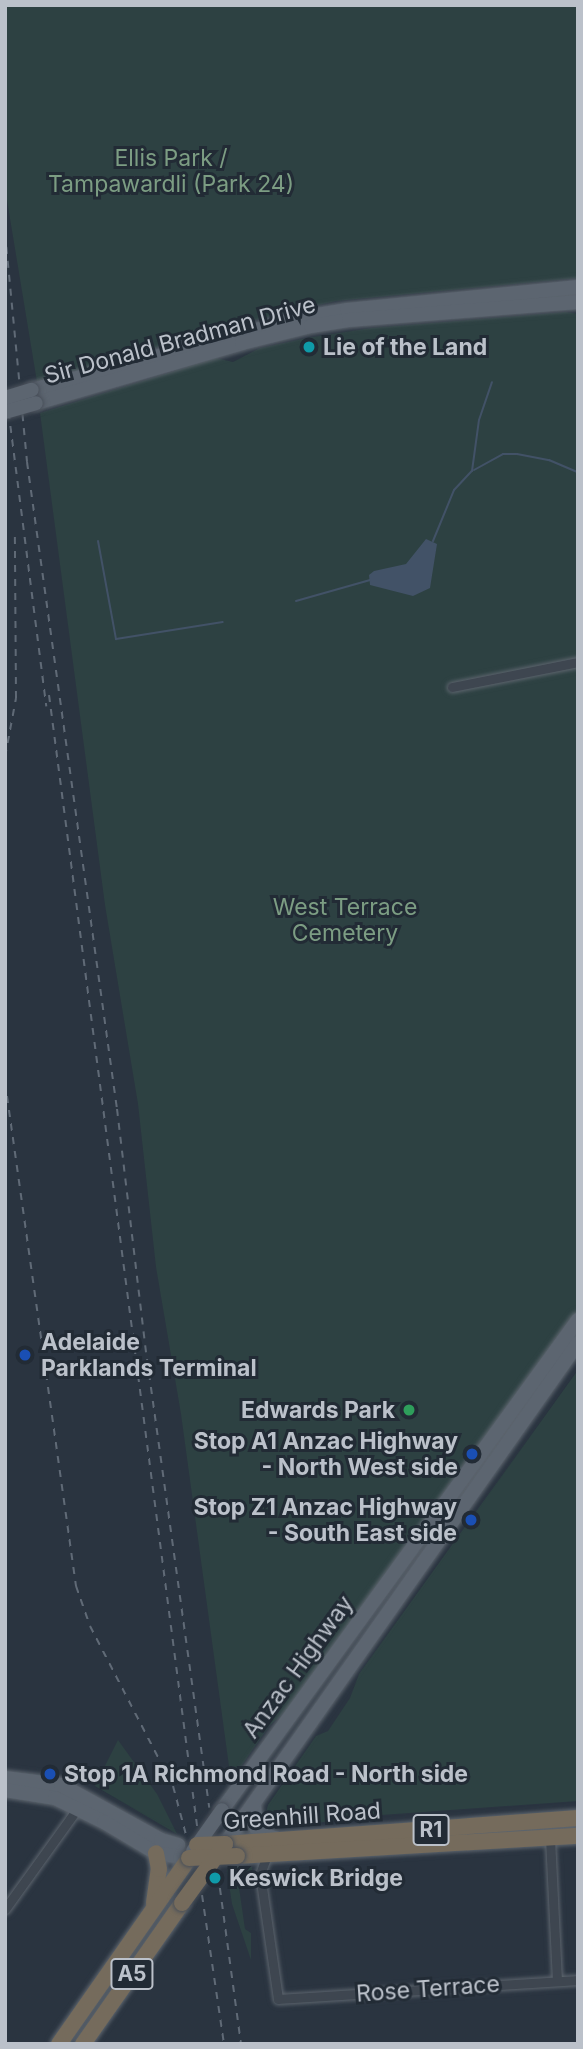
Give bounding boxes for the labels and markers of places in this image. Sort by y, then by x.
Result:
place label: Lie of the Land [323,333,487,361]
marker: Lie of the Land [301,339,317,355]
place label: Adelaide Parklands Terminal [41,1328,257,1382]
marker: Adelaide Parklands Terminal [15,1345,35,1365]
place label: Edwards Park [241,1396,395,1424]
marker: Edwards Park [401,1402,417,1418]
place label: Stop A1 Anzac Highway - North West side [194,1427,458,1481]
marker: Stop A1 Anzac Highway - North West side [464,1446,480,1462]
place label: Stop Z1 Anzac Highway - South East side [193,1493,457,1547]
marker: Stop Z1 Anzac Highway - South East side [463,1512,479,1528]
place label: Stop 1A Richmond Road - North side [64,1760,468,1788]
marker: Stop 1A Richmond Road - North side [42,1766,58,1782]
place label: Keswick Bridge [229,1864,403,1892]
marker: Keswick Bridge [207,1870,223,1886]

